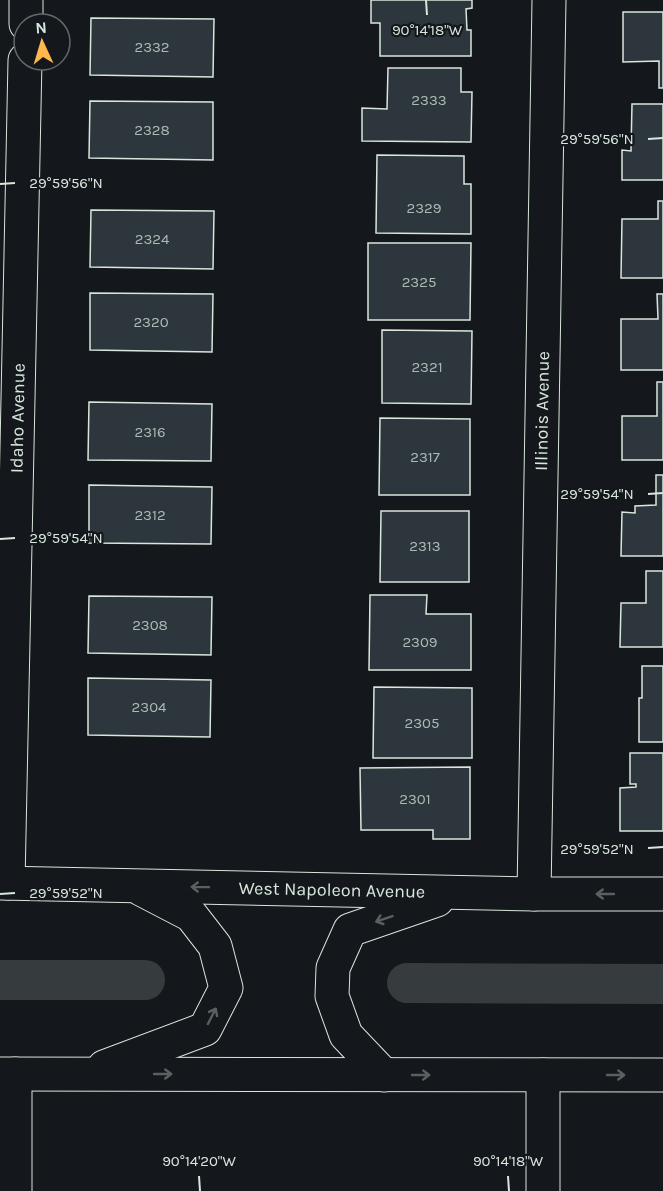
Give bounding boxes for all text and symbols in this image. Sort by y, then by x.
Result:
north arrow [12,12,72,72]
text: N [35,18,47,37]
text: 90°14'18"W [392,21,463,39]
house number: 2332 [134,38,170,56]
house number: 2333 [411,91,447,109]
house number: 2328 [134,121,170,139]
text: 29°59'56"N [560,130,634,148]
text: 29°59'56"N [29,174,103,192]
house number: 2329 [407,199,441,217]
house number: 2324 [135,230,170,248]
house number: 2325 [402,273,436,291]
house number: 2320 [133,313,169,331]
street label: Illinois Avenue [530,351,554,471]
house number: 2321 [411,358,443,376]
street label: Idaho Avenue [5,363,30,473]
house number: 2316 [134,423,166,441]
house number: 2317 [410,448,440,466]
text: 29°59'54"N [560,485,634,503]
house number: 2312 [134,506,166,524]
text: 29°59'54"N [29,529,103,547]
house number: 2313 [409,537,441,555]
house number: 2308 [132,616,168,634]
house number: 2309 [402,633,438,651]
house number: 2304 [132,698,167,716]
house number: 2305 [405,714,439,732]
house number: 2301 [399,790,431,808]
text: 29°59'52"N [560,840,634,858]
street label: West Napoleon Avenue [238,877,425,903]
one-way arrow [190,882,210,893]
text: 29°59'52"N [29,884,103,902]
one-way arrow [595,888,615,900]
one-way arrow [375,914,394,925]
one-way arrow [207,1007,218,1025]
one-way arrow [153,1068,173,1080]
one-way arrow [411,1069,431,1081]
one-way arrow [606,1069,626,1081]
text: 90°14'20"W [162,1152,236,1170]
text: 90°14'18"W [473,1152,544,1170]

